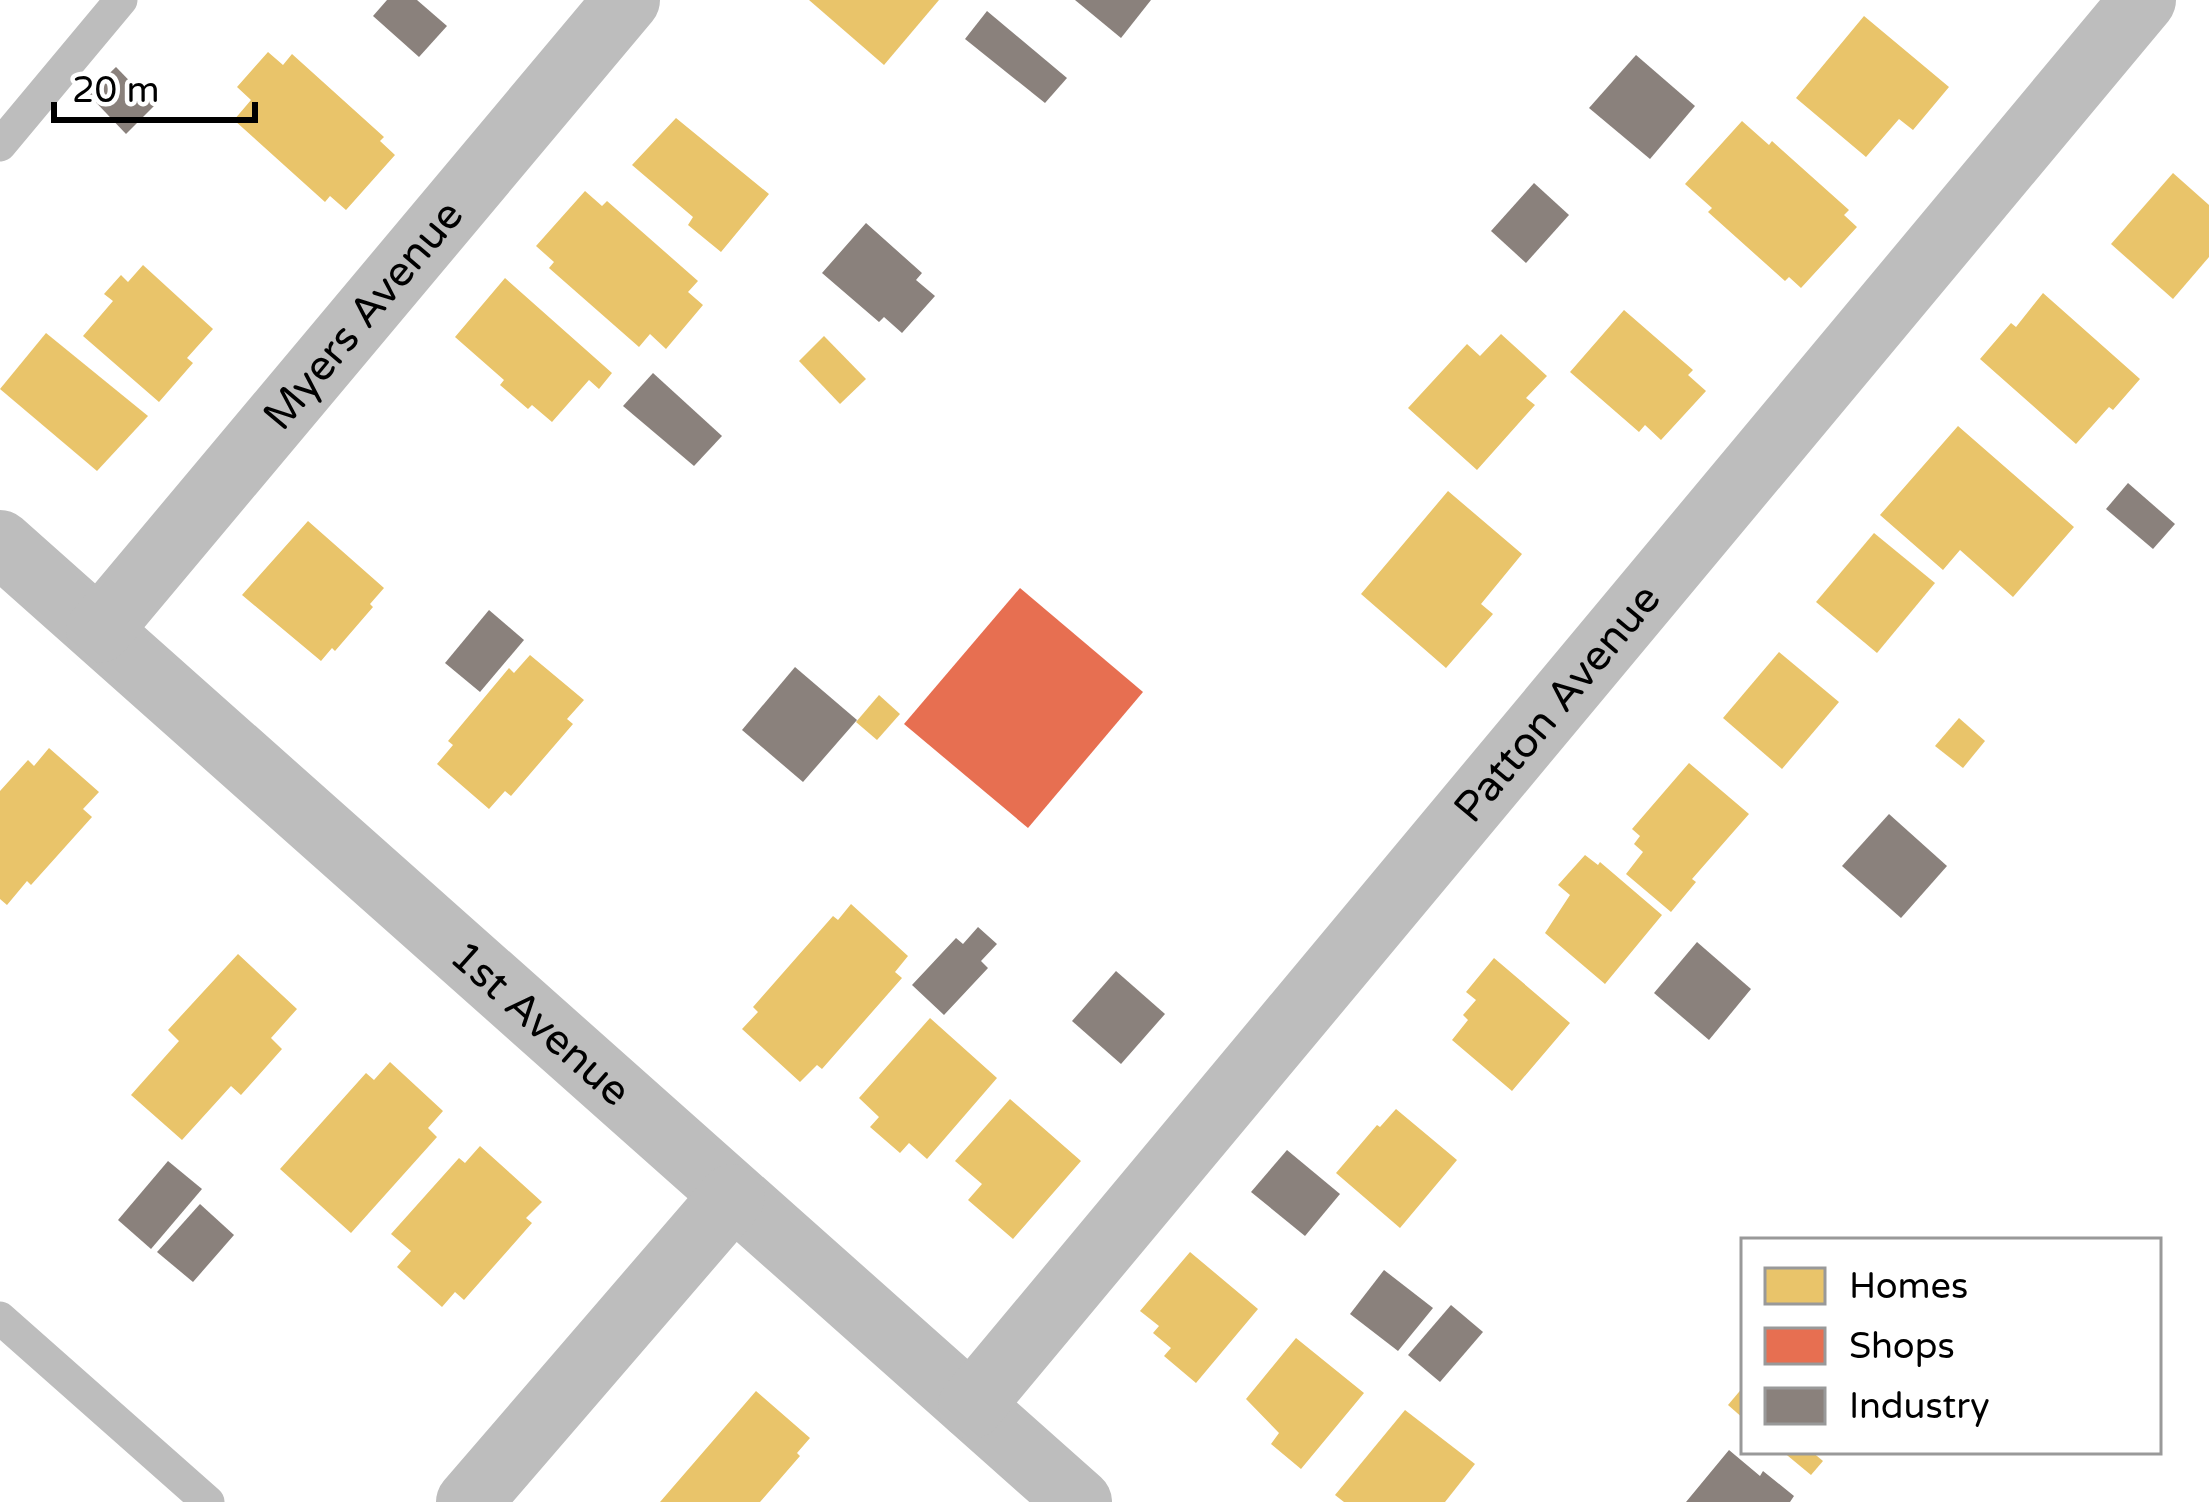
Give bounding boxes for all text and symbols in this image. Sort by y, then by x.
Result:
scale bar [54,48,255,122]
text: 20 m [72,69,160,112]
street label: Myers Avenue [252,190,474,440]
street label: Patton Avenue [1443,574,1671,833]
street label: 1st Avenue [440,930,641,1117]
legend [1741,1238,2161,1454]
text: Homes [1849,1265,1968,1308]
text: Shops [1849,1325,1955,1368]
text: Industry [1849,1385,1989,1428]

